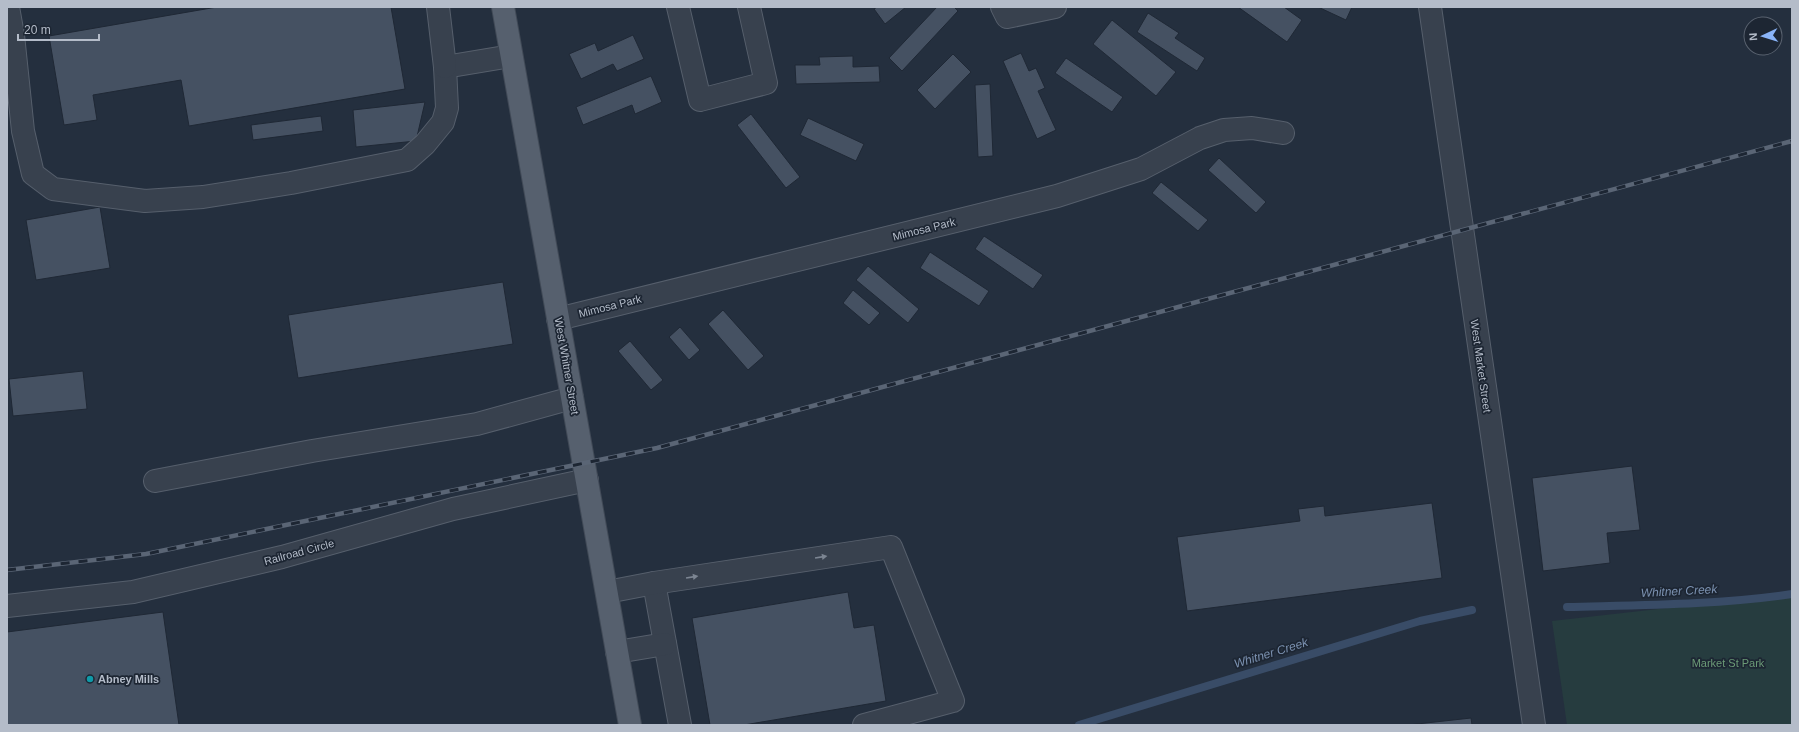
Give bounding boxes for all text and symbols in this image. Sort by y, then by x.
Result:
scale bar [18,16,99,42]
north arrow [1743,16,1783,56]
text: 20 m [24,23,51,37]
text: N [1747,32,1759,41]
street label: Mimosa Park [891,215,957,243]
street label: Mimosa Park [577,292,643,320]
street label: West Whitner Street [553,317,581,415]
street label: West Market Street [1469,319,1493,413]
street label: Railroad Circle [263,537,335,567]
one-way arrow [815,554,827,560]
one-way arrow [686,574,698,580]
water label: Whitner Creek [1640,582,1719,600]
water label: Whitner Creek [1232,635,1311,671]
park label: Market St Park [1692,657,1765,669]
place label: Abney Mills [98,673,159,685]
marker: Abney Mills [85,674,95,684]

